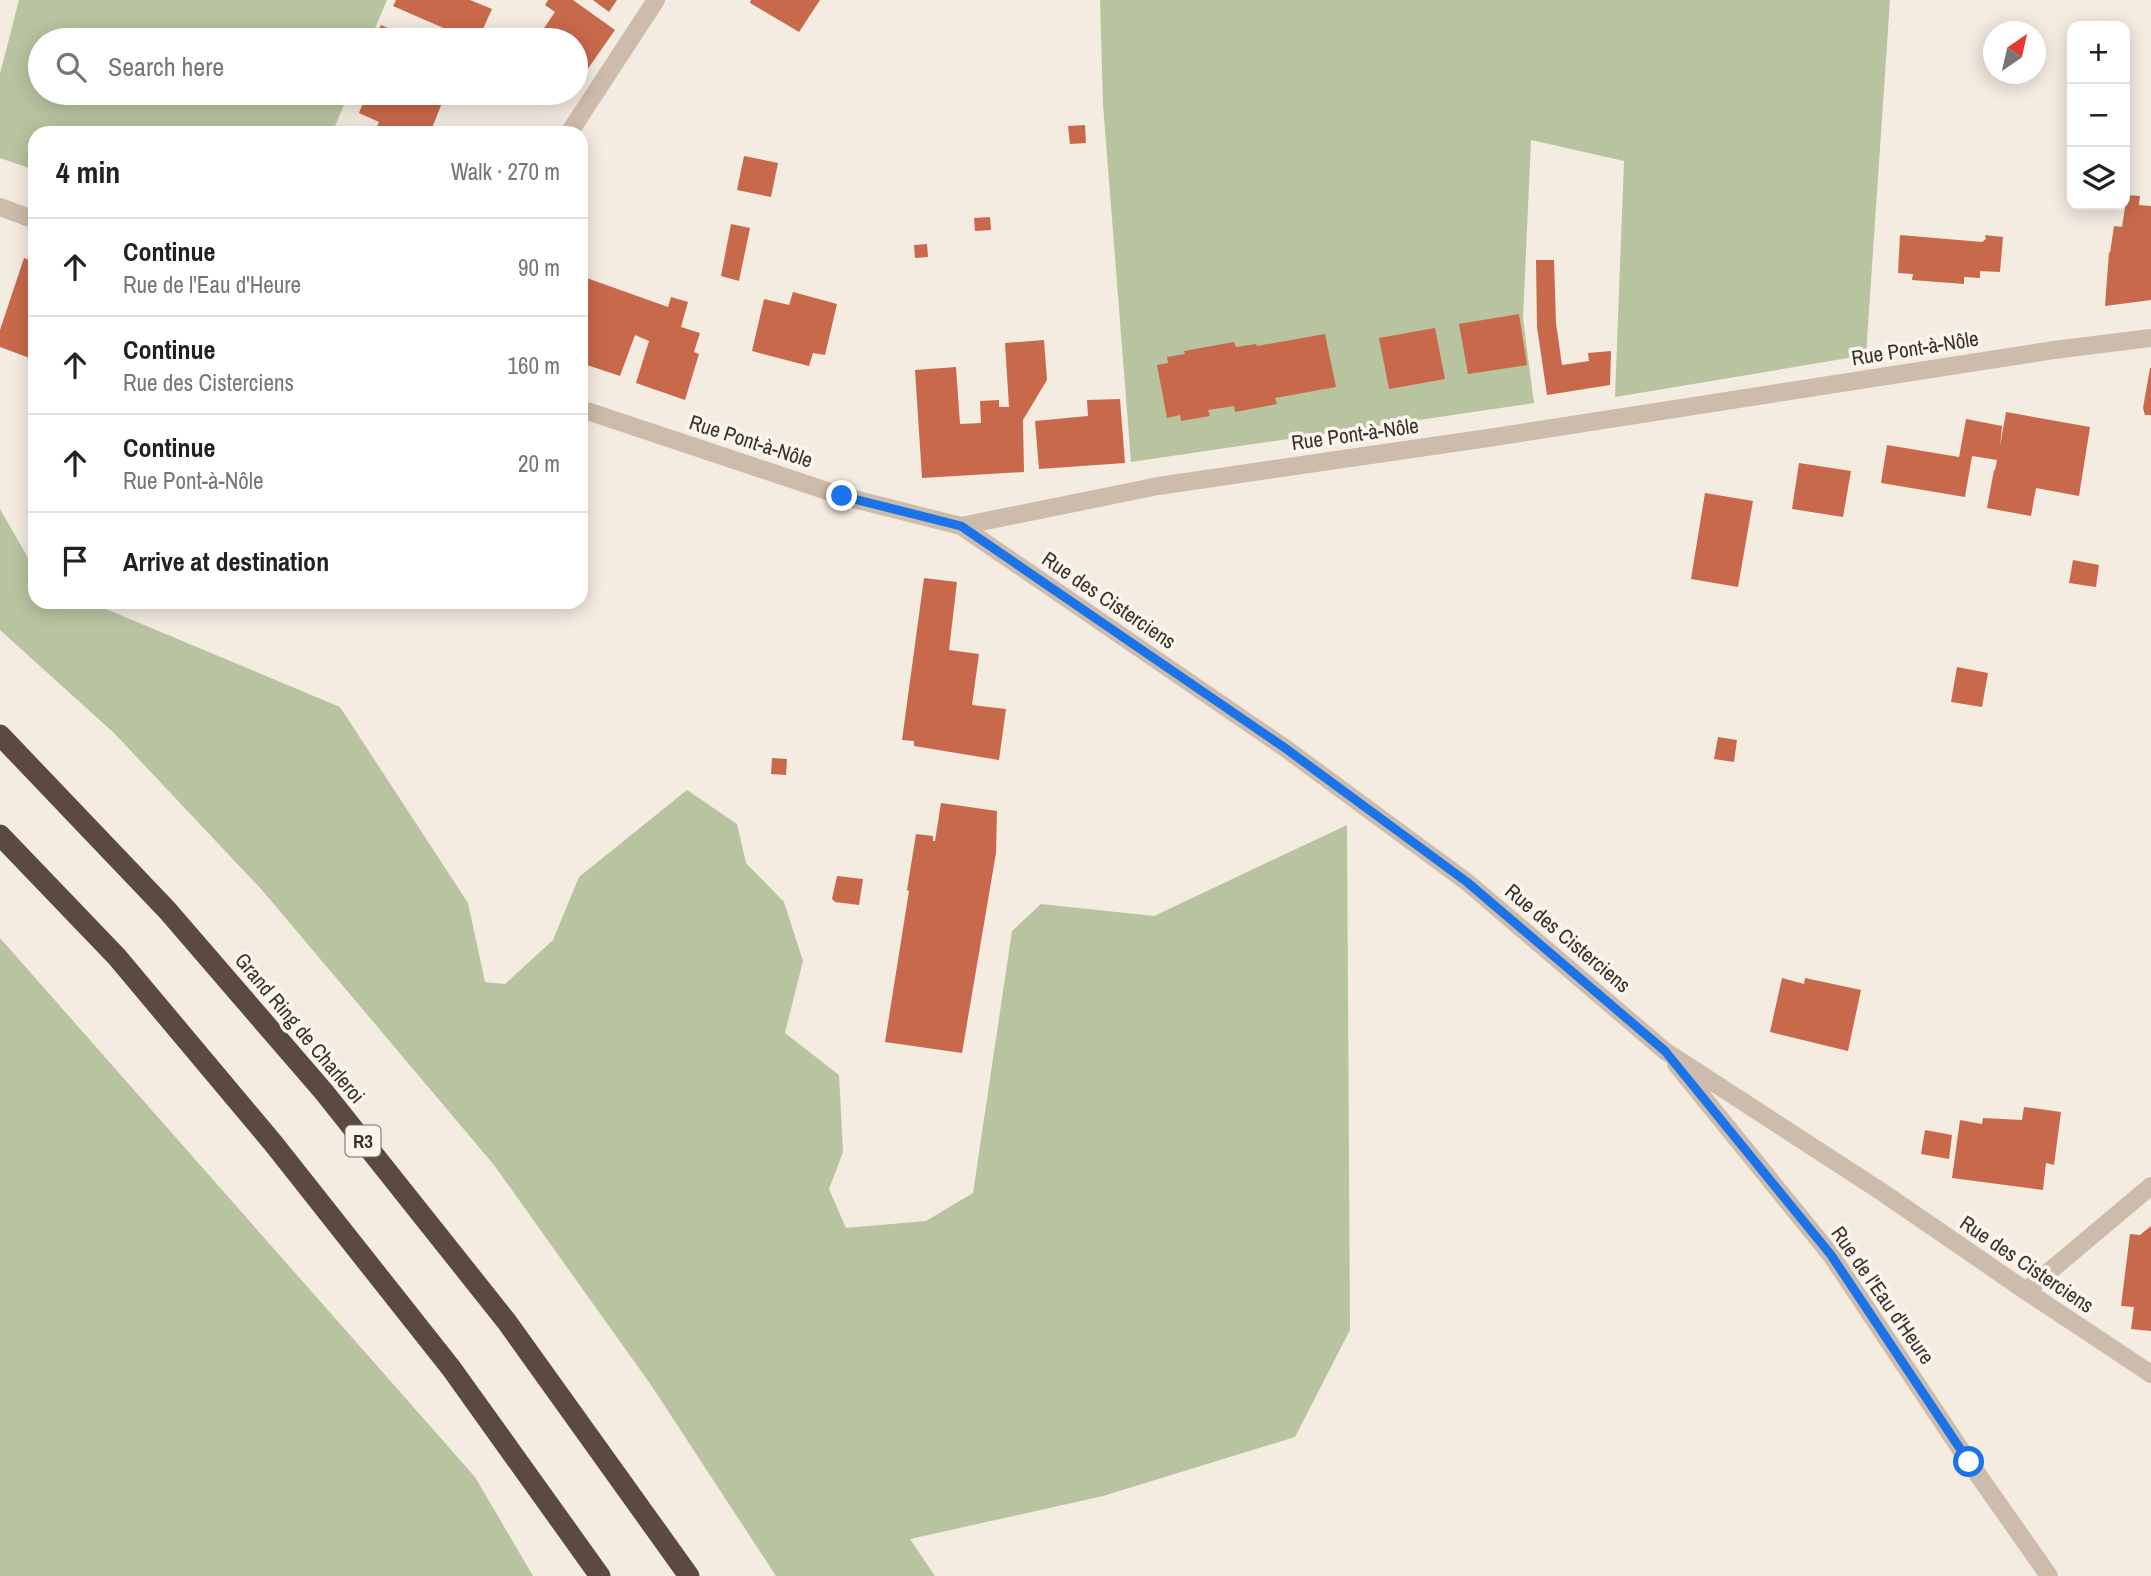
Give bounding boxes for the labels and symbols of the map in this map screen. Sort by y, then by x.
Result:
north arrow [1983,21,2046,84]
street label: Rue Pont-à-Nôle [1849,324,1981,372]
street label: Rue Pont-à-Nôle [686,407,816,475]
street label: Rue Pont-à-Nôle [1289,411,1421,457]
route end [826,480,857,511]
street label: Rue des Cisterciens [1036,544,1182,656]
street label: Rue des Cisterciens [1499,877,1637,999]
street label: Grand Ring de Charleroi [228,946,372,1110]
road number: R3 [346,1126,380,1156]
street label: Rue des Cisterciens [1954,1208,2100,1320]
street label: Rue de l'Eau d'Heure [1824,1220,1942,1370]
route start [1953,1446,1984,1477]

